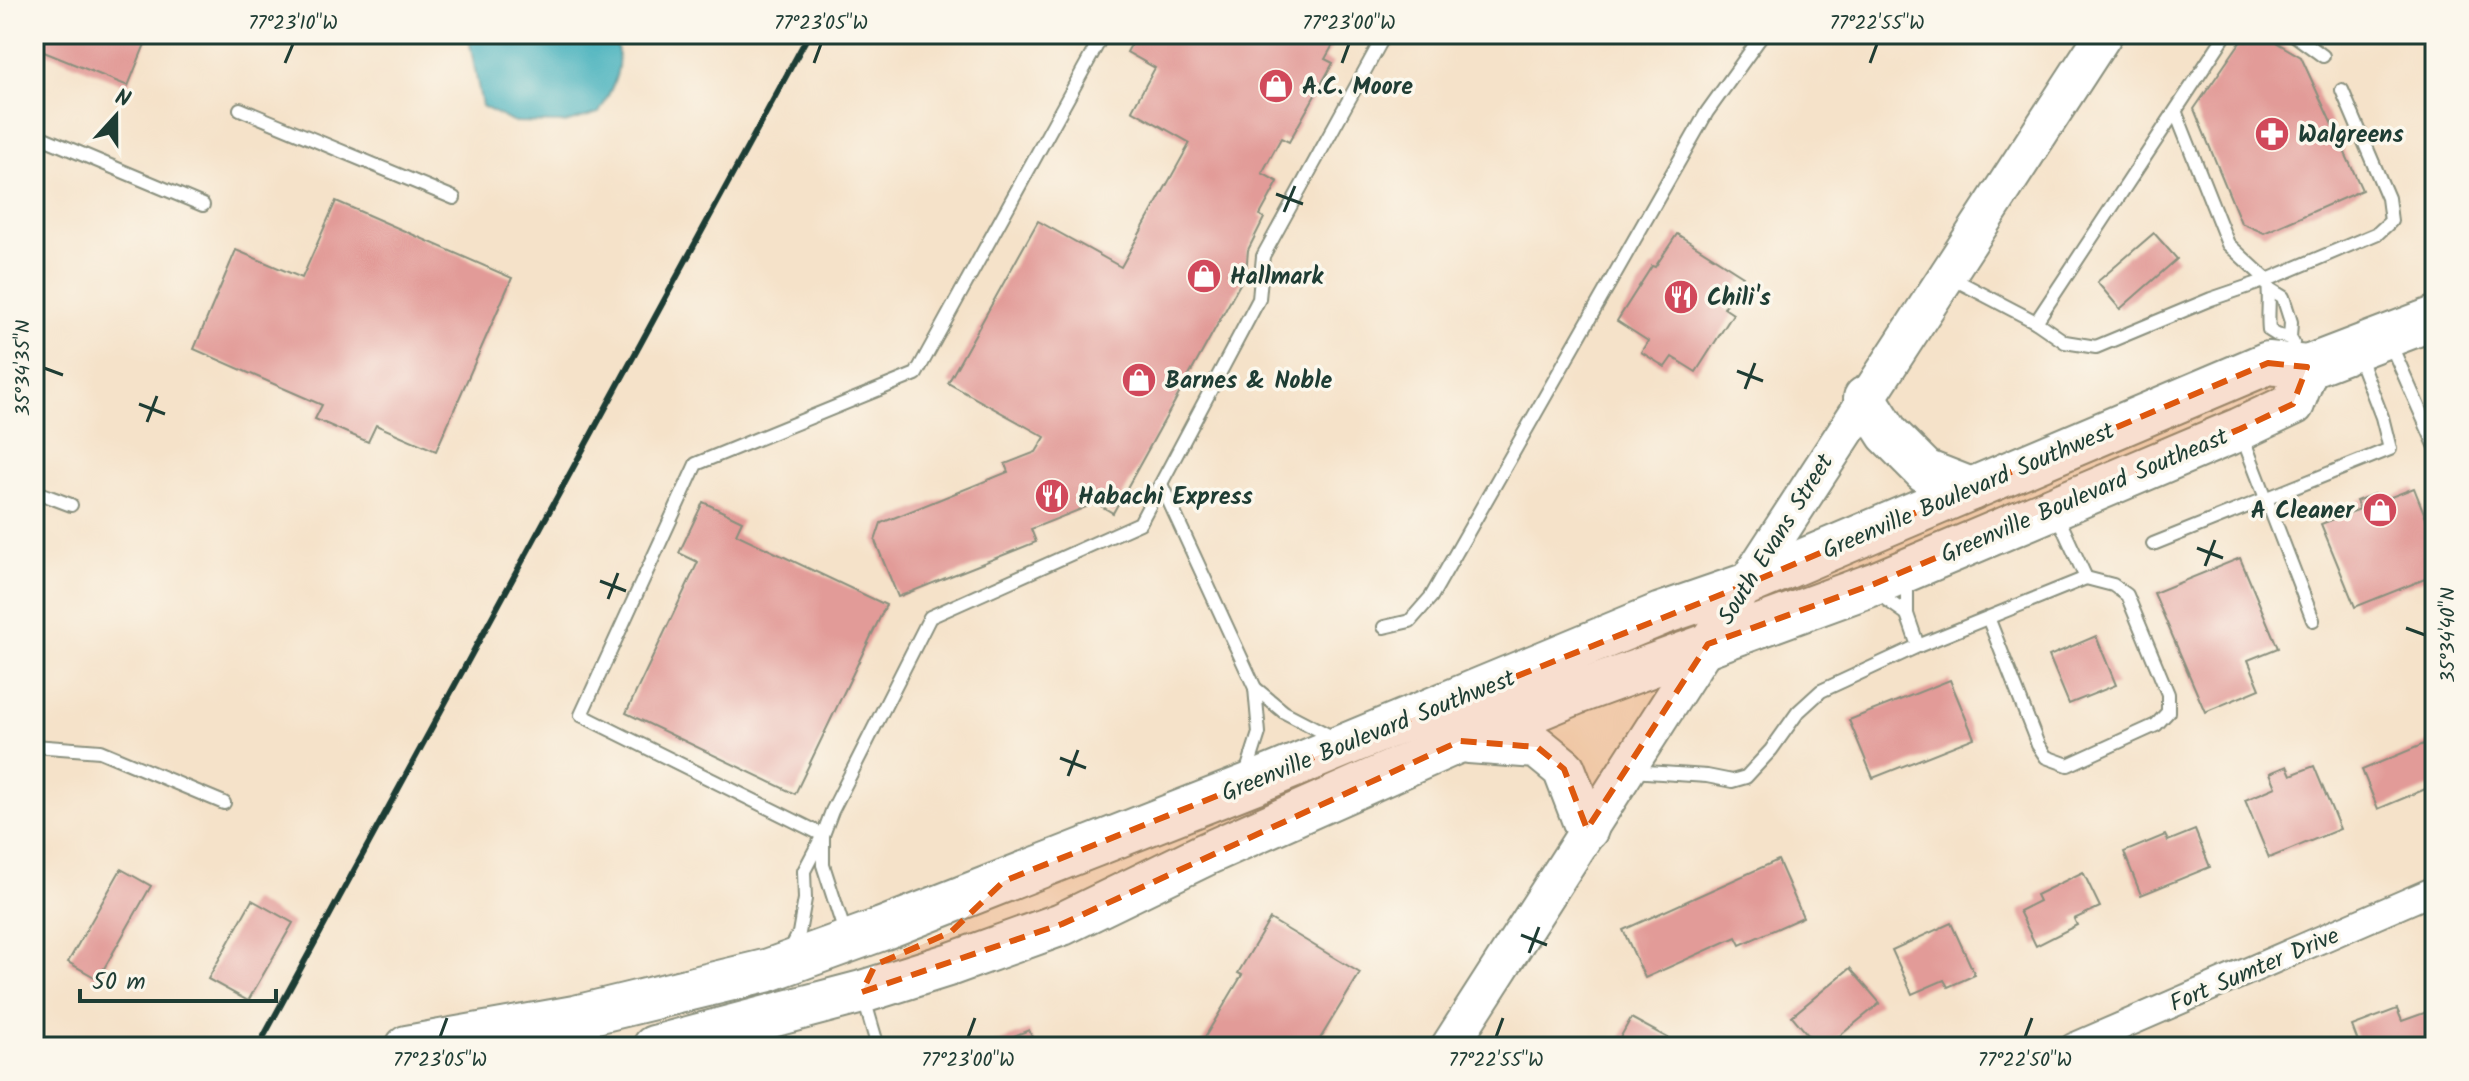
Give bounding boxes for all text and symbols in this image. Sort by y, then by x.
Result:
text: 77°23'10"W [248,8,338,40]
text: 77°23'05"W [774,8,868,40]
text: 77°23'00"W [1302,8,1396,40]
text: 77°22'55"W [1829,8,1925,40]
shop icon: A.C. Moore [1257,67,1295,105]
place label: A.C. Moore [1302,68,1413,107]
north arrow [76,76,156,156]
text: N [110,81,135,119]
pharmacy icon: Walgreens [2253,115,2291,153]
place label: Walgreens [2298,116,2404,155]
shop icon: Hallmark [1185,257,1223,295]
place label: Hallmark [1230,258,1324,297]
restaurant icon: Chili's [1662,278,1700,316]
place label: Chili's [1707,279,1771,318]
text: 35°34'35"N [8,320,40,416]
shop icon: Barnes & Noble [1120,361,1158,399]
place label: Barnes & Noble [1165,362,1333,401]
street label: Greenville Boulevard Southwest [1816,412,2121,571]
street label: Greenville Boulevard Southeast [1935,418,2235,575]
street label: South Evans Street [1708,446,1845,633]
restaurant icon: Habachi Express [1033,477,1071,515]
place label: Habachi Express [1078,478,1253,517]
shop icon: A Cleaner [2361,491,2399,529]
place label: A Cleaner [2251,492,2355,531]
text: 35°34'40"N [2433,587,2465,683]
street label: Greenville Boulevard Southwest [1216,659,1522,813]
street label: Fort Sumter Drive [2163,917,2346,1024]
scale bar [80,953,276,1003]
text: 50 m [92,963,146,1002]
text: 77°23'05"W [393,1045,487,1077]
text: 77°23'00"W [921,1045,1015,1077]
text: 77°22'55"W [1448,1045,1544,1077]
text: 77°22'50"W [1978,1045,2072,1077]

